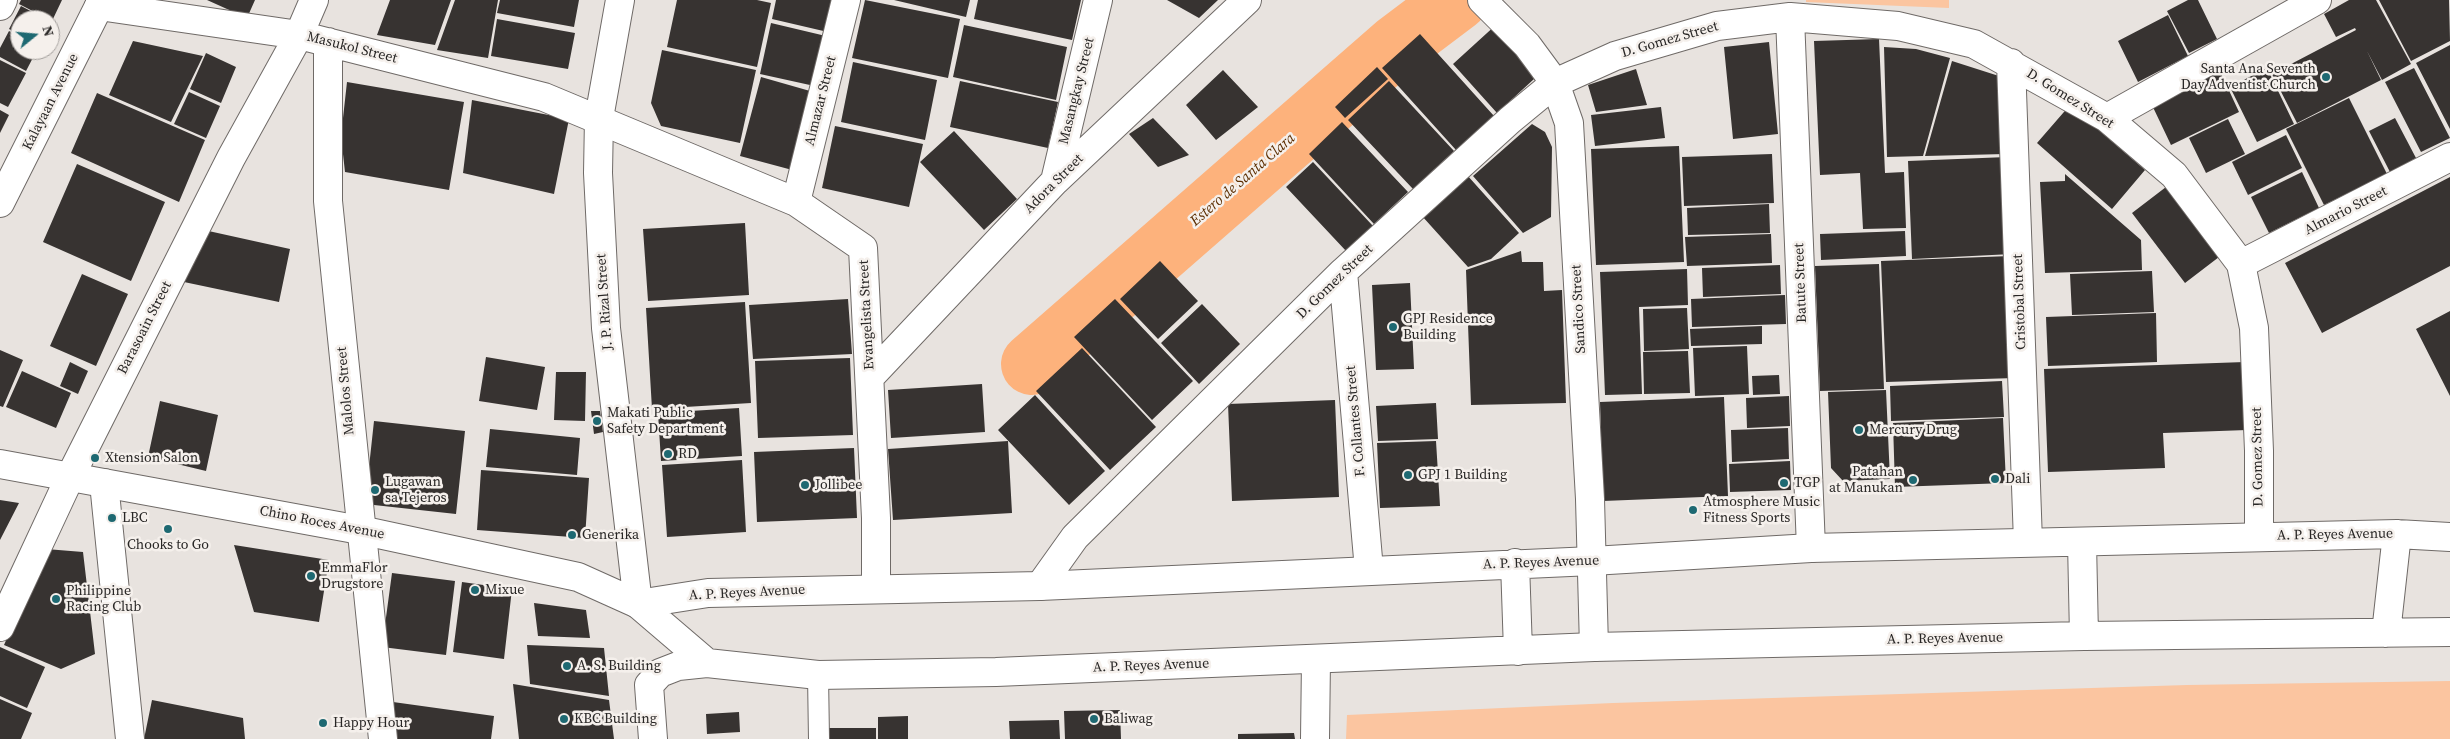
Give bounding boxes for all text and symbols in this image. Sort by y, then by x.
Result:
north arrow [10,10,60,60]
street label: D. Gomez Street [1620,18,1720,62]
text: N [37,23,59,39]
street label: Masukol Street [305,29,399,67]
street label: Masangkay Street [1056,36,1098,146]
street label: Kalayaan Avenue [19,51,83,153]
street label: Almazar Street [802,54,840,148]
place label: Santa Ana Seventh Day Adventist Church [2181,61,2316,94]
street label: D. Gomez Street [2023,65,2117,133]
marker: Santa Ana Seventh Day Adventist Church [2320,71,2332,83]
water label: Estero de Santa Clara [1187,130,1299,230]
street label: Adora Street [1021,151,1087,217]
street label: Almario Street [2302,183,2390,239]
street label: D. Gomez Street [1293,241,1377,323]
street label: Batute Street [1791,243,1811,323]
street label: J. P. Rizal Street [593,253,617,351]
street label: Cristobal Street [2010,254,2030,350]
street label: Evangelista Street [856,260,878,370]
street label: Sandico Street [1568,264,1590,354]
street label: Barasoain Street [114,279,176,377]
place label: GPJ Residence Building [1403,311,1493,344]
marker: GPJ Residence Building [1387,321,1399,333]
street label: Malolos Street [334,346,358,436]
street label: F. Collantes Street [1343,365,1369,477]
place label: Makati Public Safety Department [607,405,724,438]
street label: D. Gomez Street [2249,407,2267,507]
marker: Makati Public Safety Department [591,415,603,427]
place label: Mercury Drug [1869,422,1957,438]
marker: Mercury Drug [1853,424,1865,436]
place label: RD [678,446,697,462]
marker: RD [662,448,674,460]
place label: Xtension Salon [105,450,198,466]
marker: Xtension Salon [89,452,101,464]
place label: Patahan at Manukan [1829,464,1903,497]
place label: GPJ 1 Building [1418,467,1507,483]
marker: GPJ 1 Building [1402,469,1414,481]
place label: Dali [2005,471,2030,487]
marker: Dali [1989,473,2001,485]
place label: Lugawan sa Tejeros [385,474,447,507]
marker: Patahan at Manukan [1907,474,1919,486]
place label: TGP [1794,475,1820,491]
place label: Jollibee [815,477,862,493]
marker: TGP [1778,477,1790,489]
marker: Jollibee [799,479,811,491]
marker: Lugawan sa Tejeros [369,484,381,496]
place label: Atmosphere Music Fitness Sports [1703,494,1820,526]
street label: Chino Roces Avenue [258,503,386,543]
marker: Atmosphere Music Fitness Sports [1687,504,1699,516]
place label: LBC [122,510,148,526]
marker: LBC [106,512,118,524]
marker: Chooks to Go [162,523,174,535]
street label: A. P. Reyes Avenue [2277,526,2393,544]
place label: Generika [582,527,639,543]
marker: Generika [566,529,578,541]
place label: Chooks to Go [127,537,209,553]
street label: A. P. Reyes Avenue [1483,553,1599,573]
place label: EmmaFlor Drugstore [321,560,388,592]
marker: EmmaFlor Drugstore [305,570,317,582]
place label: Mixue [485,582,524,598]
street label: A. P. Reyes Avenue [688,582,806,604]
place label: Philippine Racing Club [66,583,141,616]
marker: Mixue [469,584,481,596]
marker: Philippine Racing Club [50,593,62,605]
street label: A. P. Reyes Avenue [1887,630,2003,648]
street label: A. P. Reyes Avenue [1093,656,1209,676]
place label: A. S. Building [577,658,661,674]
marker: A. S. Building [561,660,573,672]
place label: KBC Building [574,711,657,727]
place label: Baliwag [1104,711,1153,727]
marker: KBC Building [558,713,570,725]
marker: Baliwag [1088,713,1100,725]
place label: Happy Hour [333,715,409,731]
marker: Happy Hour [317,717,329,729]

